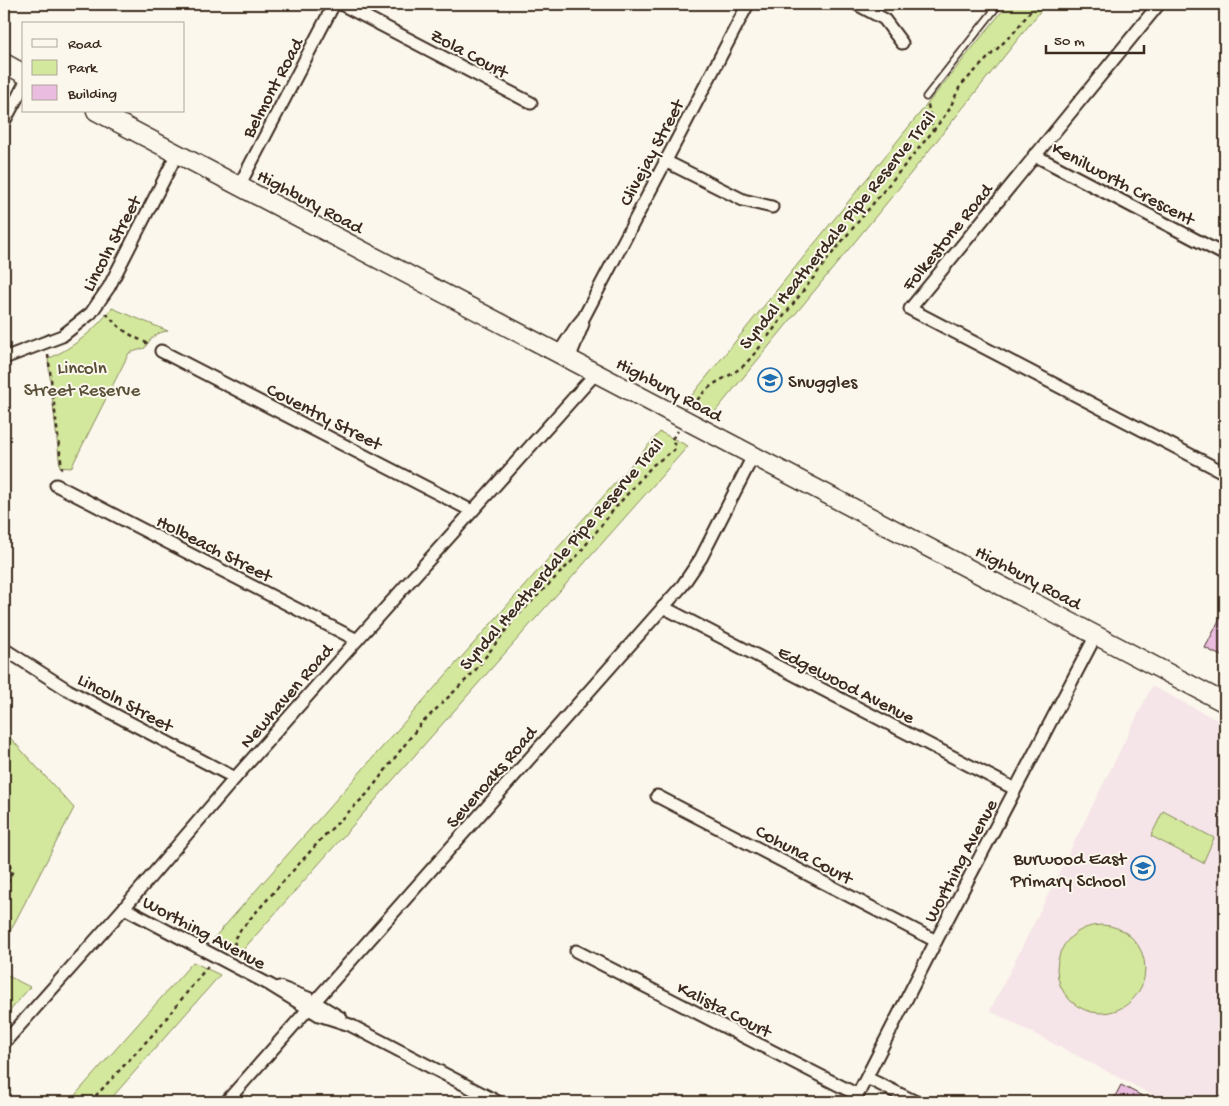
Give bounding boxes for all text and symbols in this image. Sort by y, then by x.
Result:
legend [22,22,185,112]
scale bar [1046,22,1144,54]
street label: Zola Court [425,25,513,86]
street label: Belmont Road [238,33,311,143]
text: 50 m [1054,33,1085,51]
text: Road [68,36,102,54]
text: Park [67,60,98,78]
text: Building [67,86,117,104]
street label: Clivejay Street [615,94,692,211]
street label: Syndal Heatherdale Pipe Reserve Trail [735,107,942,355]
street label: Kenilworth Crescent [1047,138,1200,233]
street label: Highbury Road [252,165,368,242]
street label: Folkestone Road [898,178,1000,297]
street label: Lincoln Street [78,191,149,296]
street label: Highbury Road [611,353,727,430]
park label: Lincoln Street Reserve [24,358,141,403]
school or university icon: Snuggles [757,367,783,393]
place label: Snuggles [788,372,858,395]
street label: Coventry Street [262,379,387,458]
street label: Syndal Heatherdale Pipe Reserve Trail [455,434,670,676]
street label: Holbeach Street [152,511,277,590]
street label: Highbury Road [970,541,1086,618]
street label: Newhaven Road [236,639,340,754]
street label: Edgewood Avenue [773,642,918,731]
street label: Lincoln Street [73,669,178,740]
street label: Sevenoaks Road [442,721,544,834]
street label: Worthing Avenue [920,796,1004,927]
street label: Cohuna Court [751,821,858,892]
place label: Burwood East Primary School [1010,849,1128,894]
school or university icon: Burwood East Primary School [1130,855,1156,881]
street label: Worthing Avenue [138,892,269,976]
street label: Kalista Court [672,978,776,1046]

